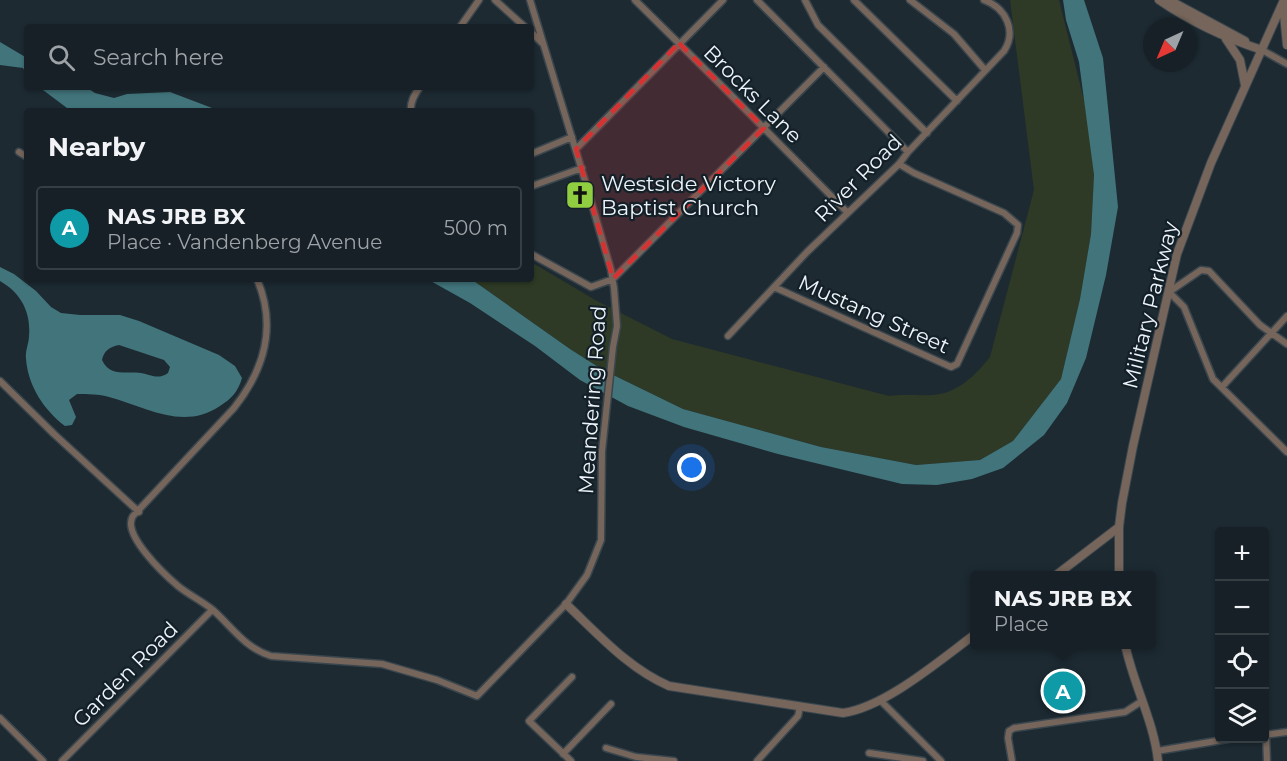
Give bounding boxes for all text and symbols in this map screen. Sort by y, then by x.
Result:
north arrow [1143,18,1197,72]
search box [24,24,534,90]
street label: Brocks Lane [699,40,807,148]
icon: search [45,41,78,74]
text: Search here [93,44,224,71]
street label: River Road [809,129,907,227]
text: Nearby [48,131,145,163]
place label: Westside Victory Baptist Church [601,171,776,220]
church icon: Westside Victory Baptist Church [564,179,596,211]
text: NAS JRB BX [107,203,245,230]
text: A [62,216,77,240]
text: 500 m [444,216,508,240]
street label: Military Parkway [1117,218,1183,391]
text: Place · Vandenberg Avenue [107,230,382,254]
street label: Mustang Street [795,270,953,358]
street label: Meandering Road [573,305,611,495]
your location [677,453,706,482]
map controls [1215,527,1269,743]
button: + [1215,527,1269,581]
popup [970,571,1156,649]
button: − [1215,581,1269,635]
text: NAS JRB BX [994,585,1132,612]
text: Place [994,612,1049,636]
street label: Garden Road [67,616,183,732]
button: locate [1215,635,1269,689]
pin: A [1044,668,1082,714]
button: layers [1215,689,1269,743]

